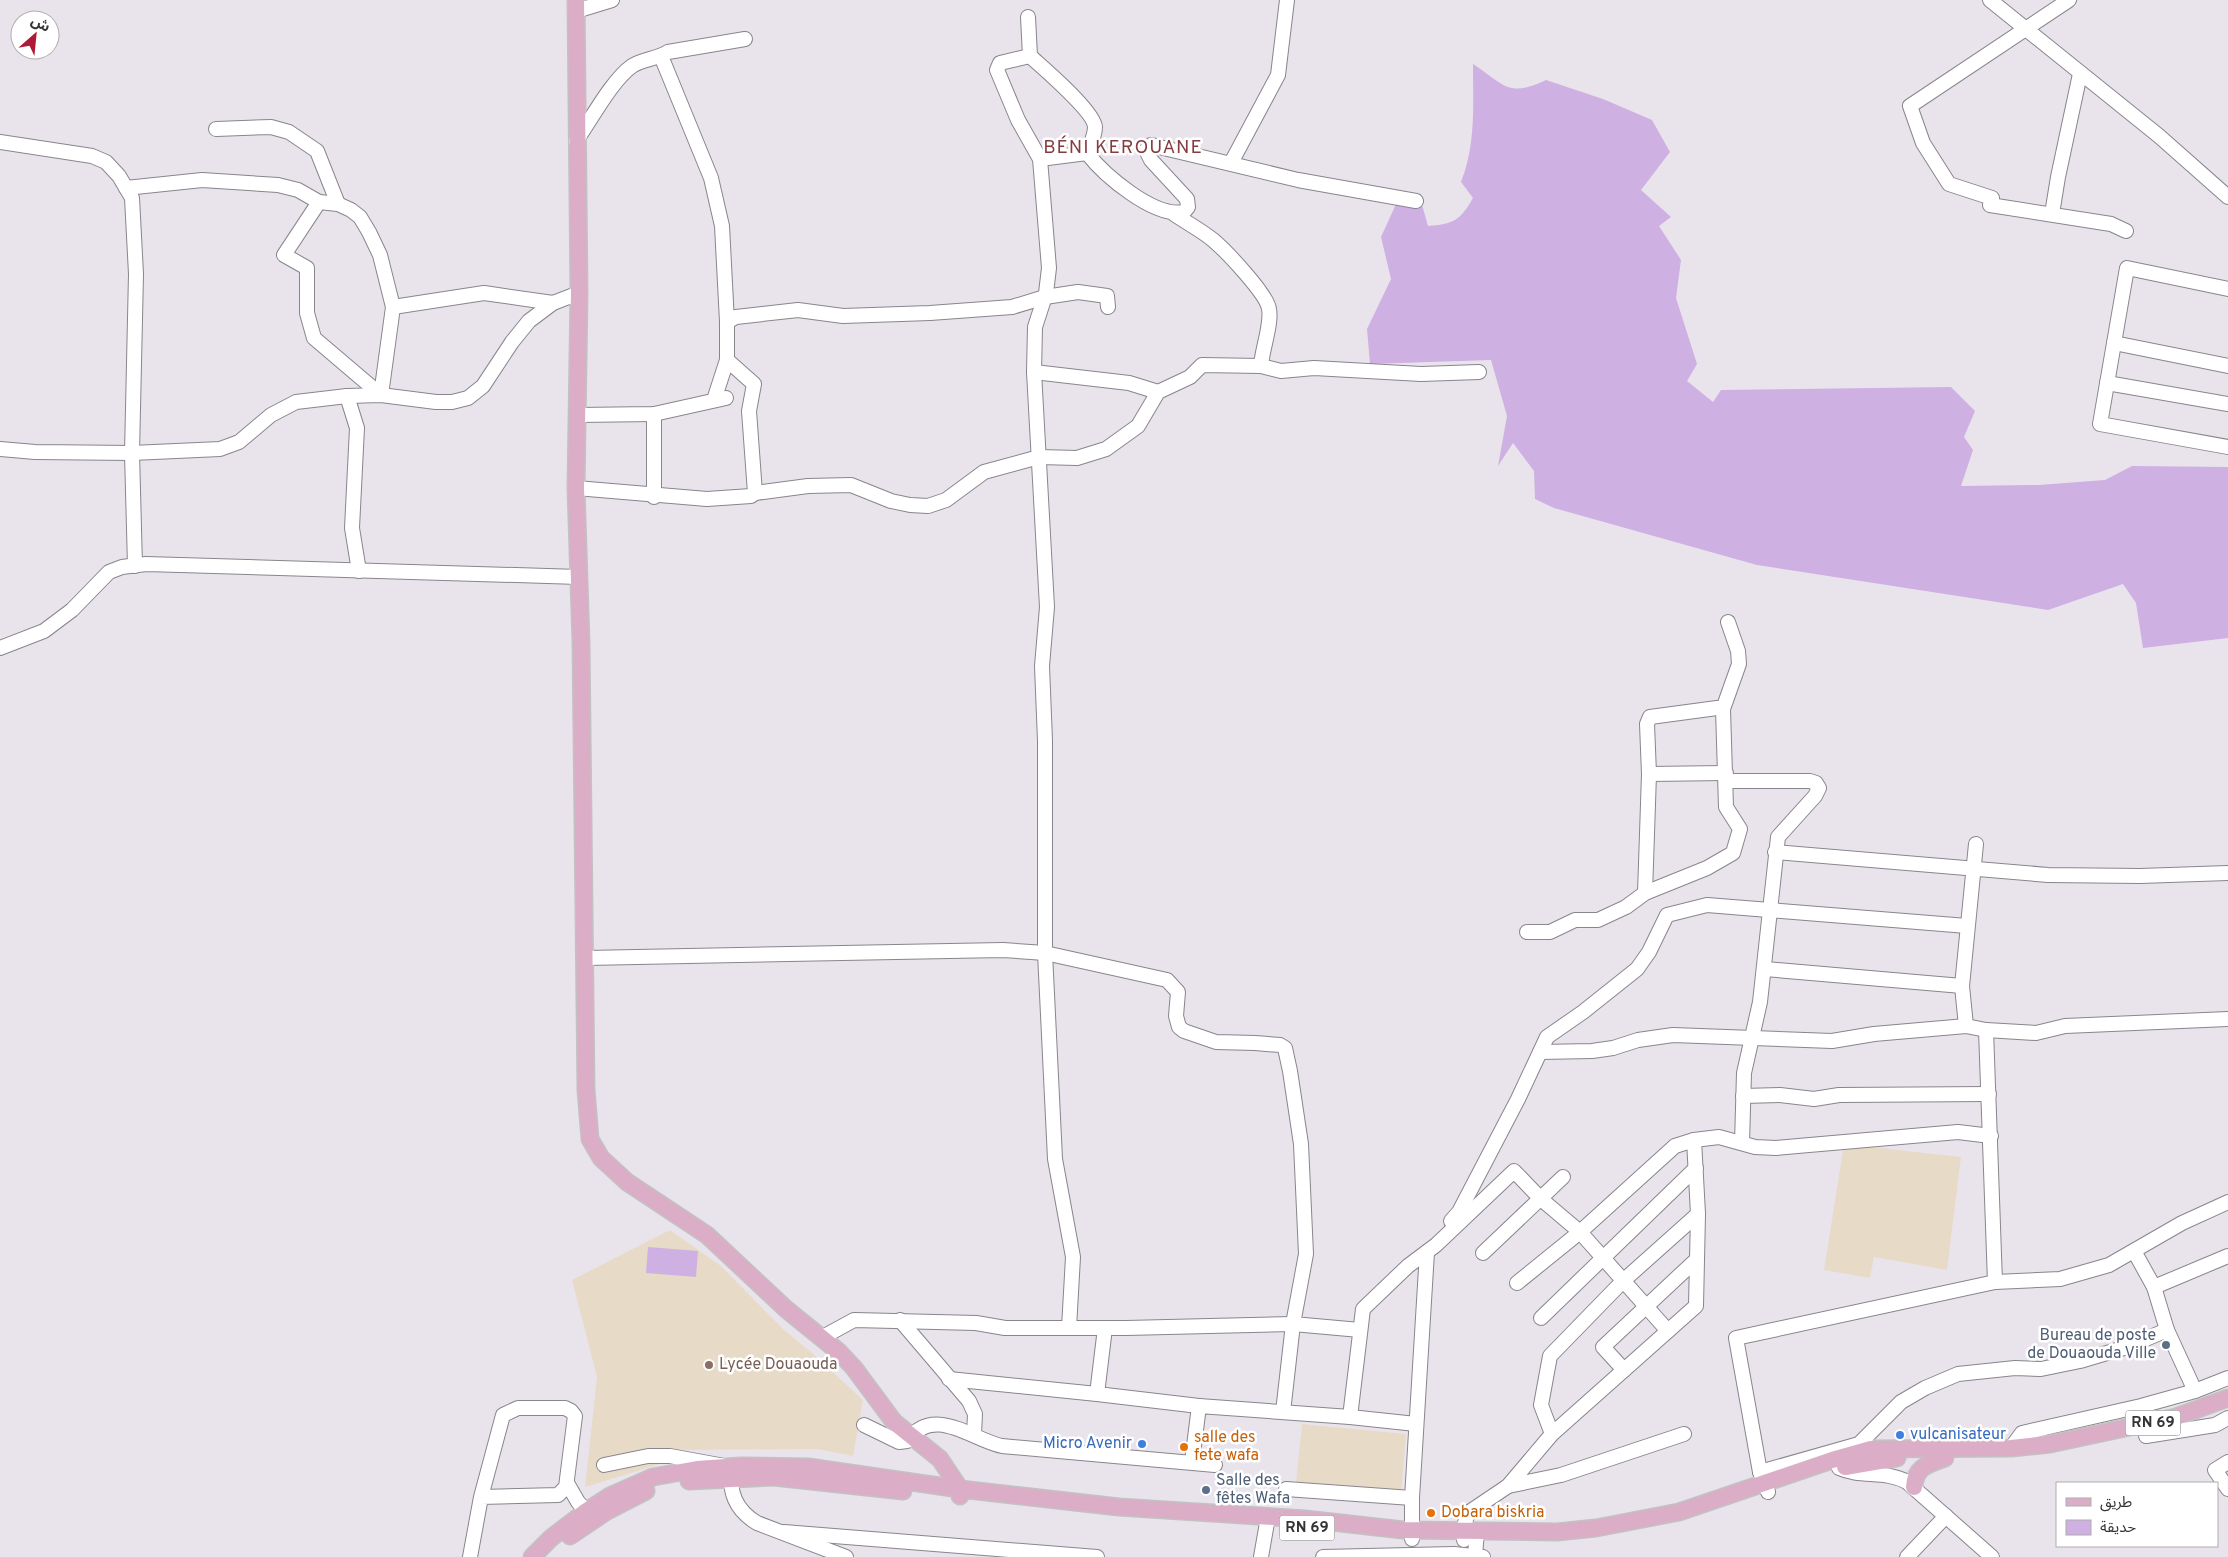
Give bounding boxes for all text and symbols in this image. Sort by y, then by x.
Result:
north arrow [10,10,60,60]
text: ش [28,13,53,37]
district label: BÉNI KEROUANE [1043,135,1203,160]
place label: Bureau de poste de Douaouda Ville [2027,1326,2156,1364]
marker: Bureau de poste de Douaouda Ville [2160,1339,2172,1351]
place label: Lycée Douaouda [719,1355,838,1375]
marker: Lycée Douaouda [703,1359,715,1371]
road number: RN 69 [2126,1410,2180,1436]
place label: vulcanisateur [1910,1425,2006,1445]
place label: salle des fete wafa [1194,1428,1259,1466]
marker: vulcanisateur [1894,1429,1906,1441]
place label: Micro Avenir [1043,1434,1132,1454]
marker: Micro Avenir [1136,1438,1148,1450]
marker: salle des fete wafa [1178,1441,1190,1453]
place label: Salle des fêtes Wafa [1216,1471,1290,1509]
legend [2056,1482,2218,1547]
marker: Salle des fêtes Wafa [1200,1484,1212,1496]
text: طريق [2100,1494,2132,1513]
place label: Dobara biskria [1441,1503,1544,1523]
marker: Dobara biskria [1425,1507,1437,1519]
road number: RN 69 [1280,1516,1334,1540]
text: حديقة [2100,1519,2136,1538]

